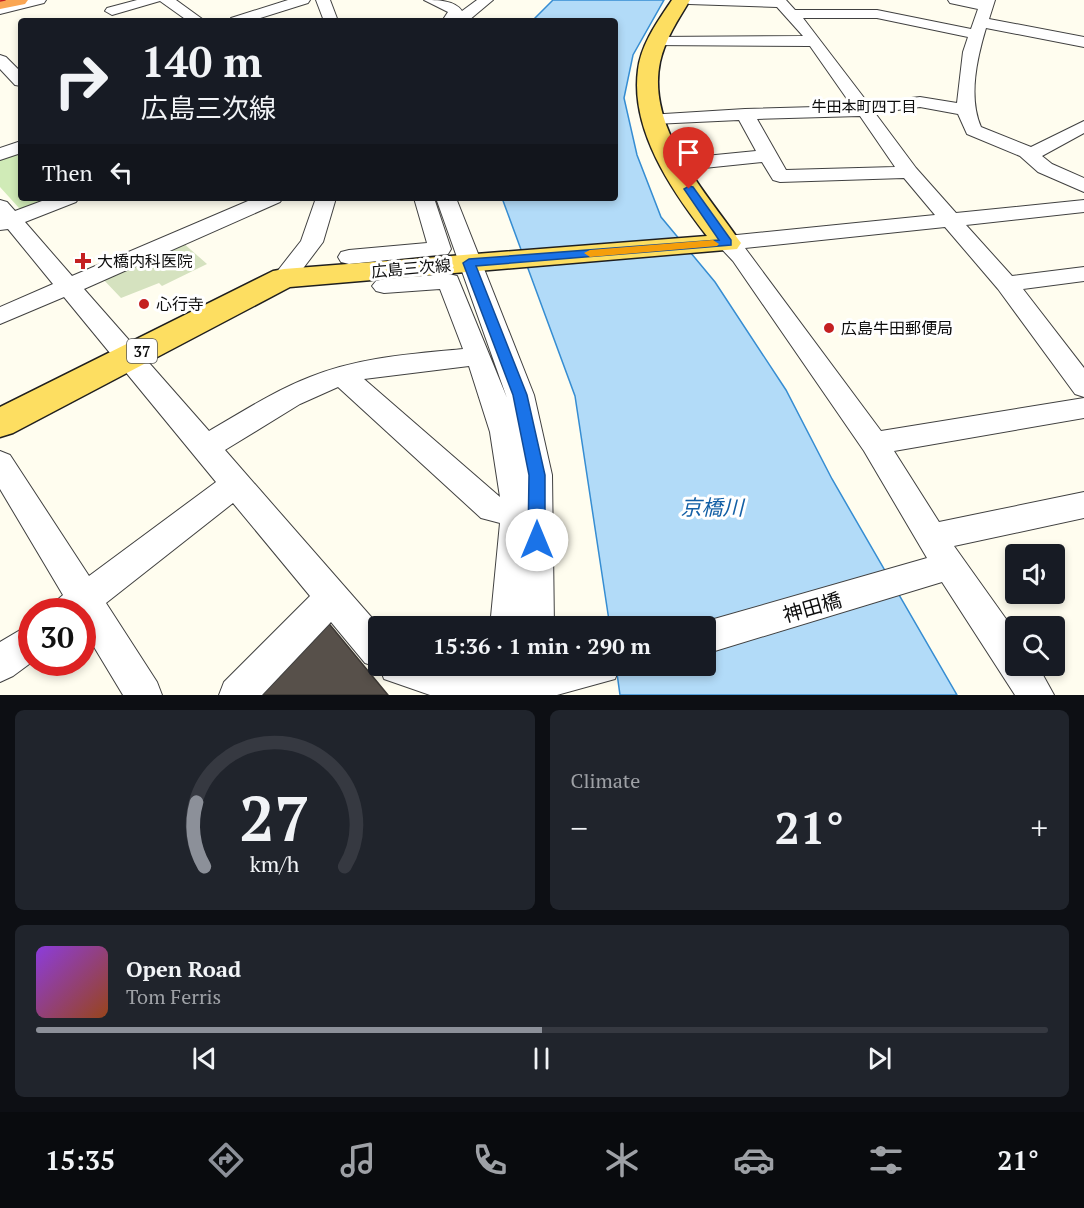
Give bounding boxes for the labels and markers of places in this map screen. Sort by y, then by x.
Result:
pin [663,127,714,189]
place label: 大橋内科医院 [97,250,193,272]
marker: 大橋内科医院 [74,252,92,270]
place label: 心行寺 [156,293,204,315]
marker: 心行寺 [137,297,151,311]
place label: 広島牛田郵便局 [841,317,953,339]
marker: 広島牛田郵便局 [822,321,836,335]

